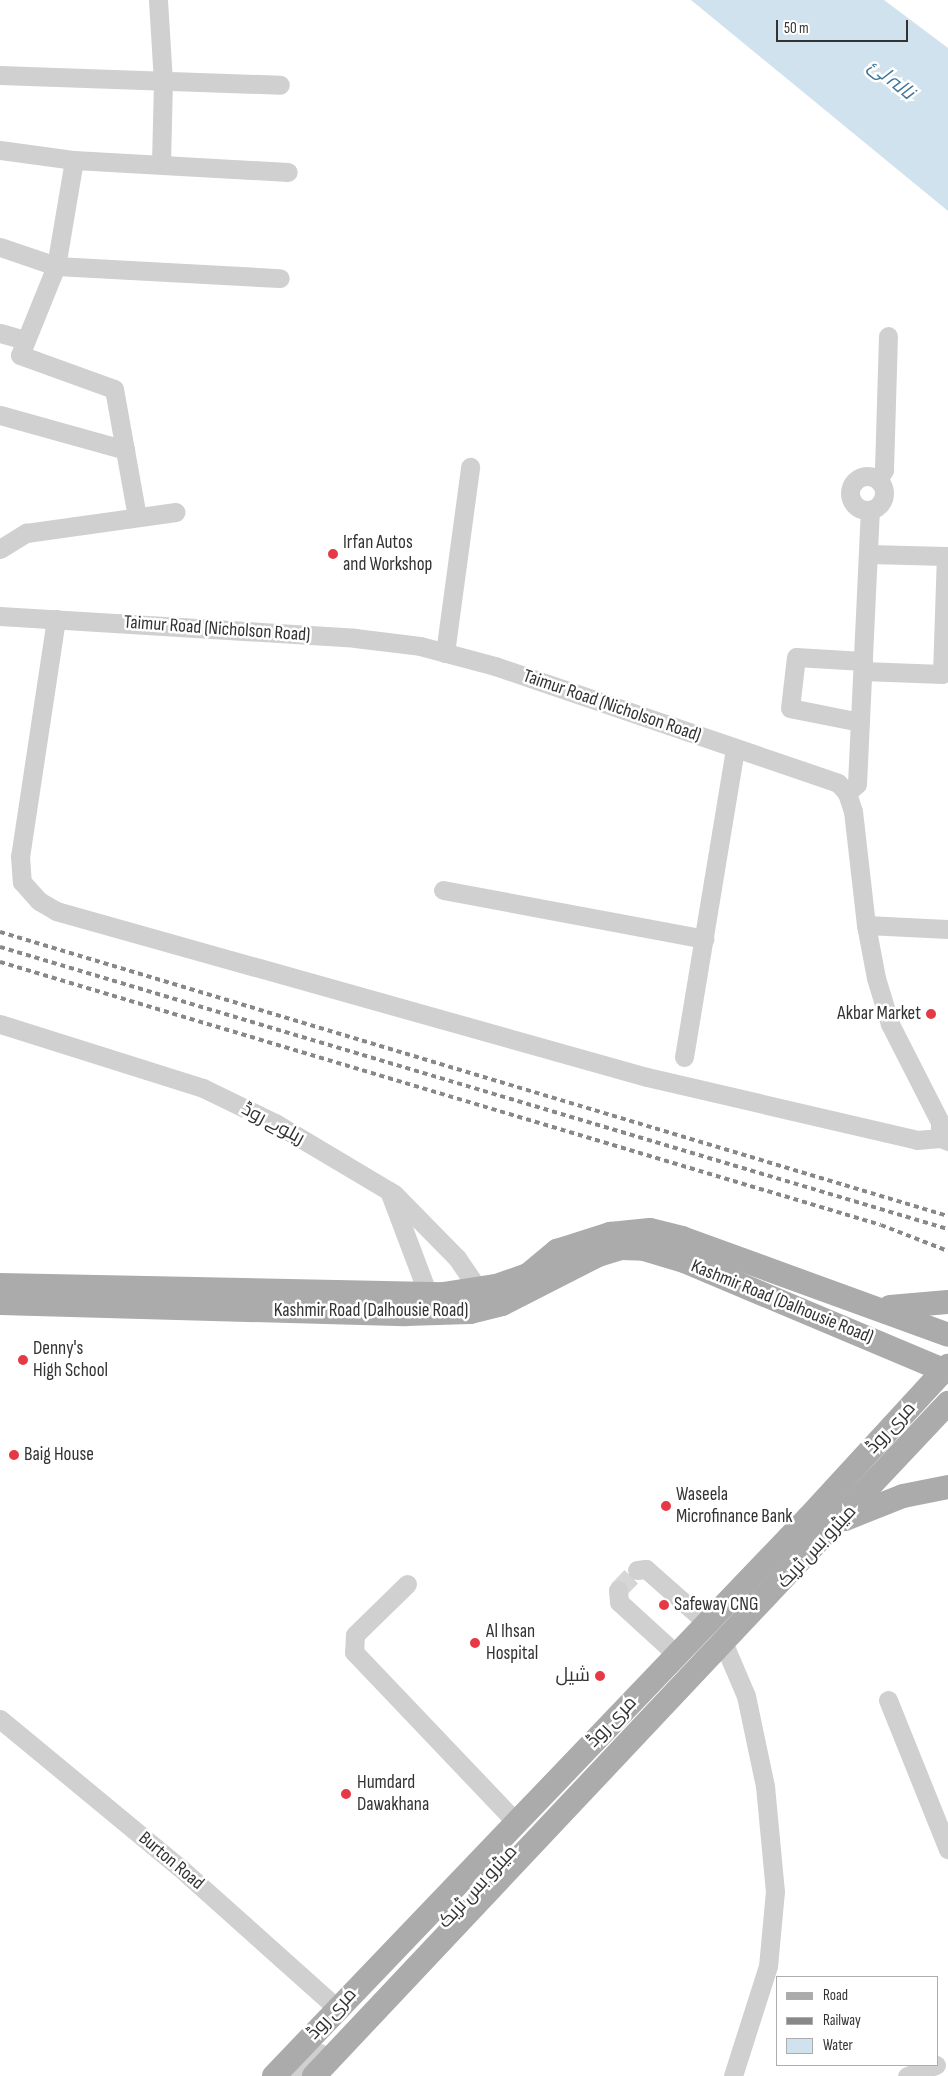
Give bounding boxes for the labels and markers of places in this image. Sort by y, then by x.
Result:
place label: Irfan Autos and Workshop [343,532,432,576]
marker: Irfan Autos and Workshop [327,548,339,560]
place label: Akbar Market [837,1003,921,1025]
marker: Akbar Market [925,1008,937,1020]
place label: Denny's High School [33,1338,108,1382]
marker: Denny's High School [17,1354,29,1366]
place label: Baig House [24,1444,94,1466]
marker: Baig House [8,1449,20,1461]
place label: Waseela Microfinance Bank [676,1484,793,1528]
marker: Waseela Microfinance Bank [660,1500,672,1512]
place label: Safeway CNG [674,1594,758,1616]
marker: Safeway CNG [658,1599,670,1611]
place label: Al Ihsan Hospital [486,1621,538,1665]
marker: Al Ihsan Hospital [468,1636,482,1650]
place label: شیل [555,1665,590,1687]
marker: شیل [594,1670,606,1682]
place label: Humdard Dawakhana [357,1772,429,1816]
marker: Humdard Dawakhana [339,1787,353,1801]

